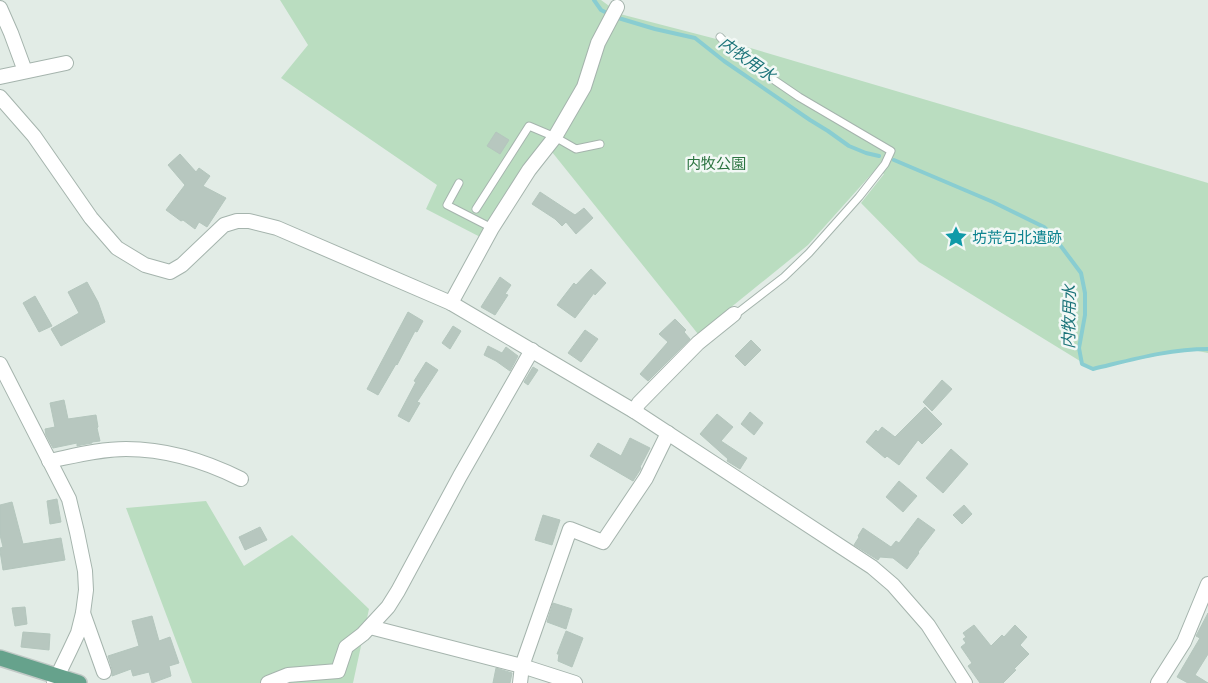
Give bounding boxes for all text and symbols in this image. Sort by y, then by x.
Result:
water label: 内牧用水 [716,34,780,85]
park label: 内牧公園 [686,155,746,172]
place icon: 坊荒句北遺跡 [943,224,969,250]
place label: 坊荒句北遺跡 [972,229,1062,246]
water label: 内牧用水 [1060,283,1078,349]

